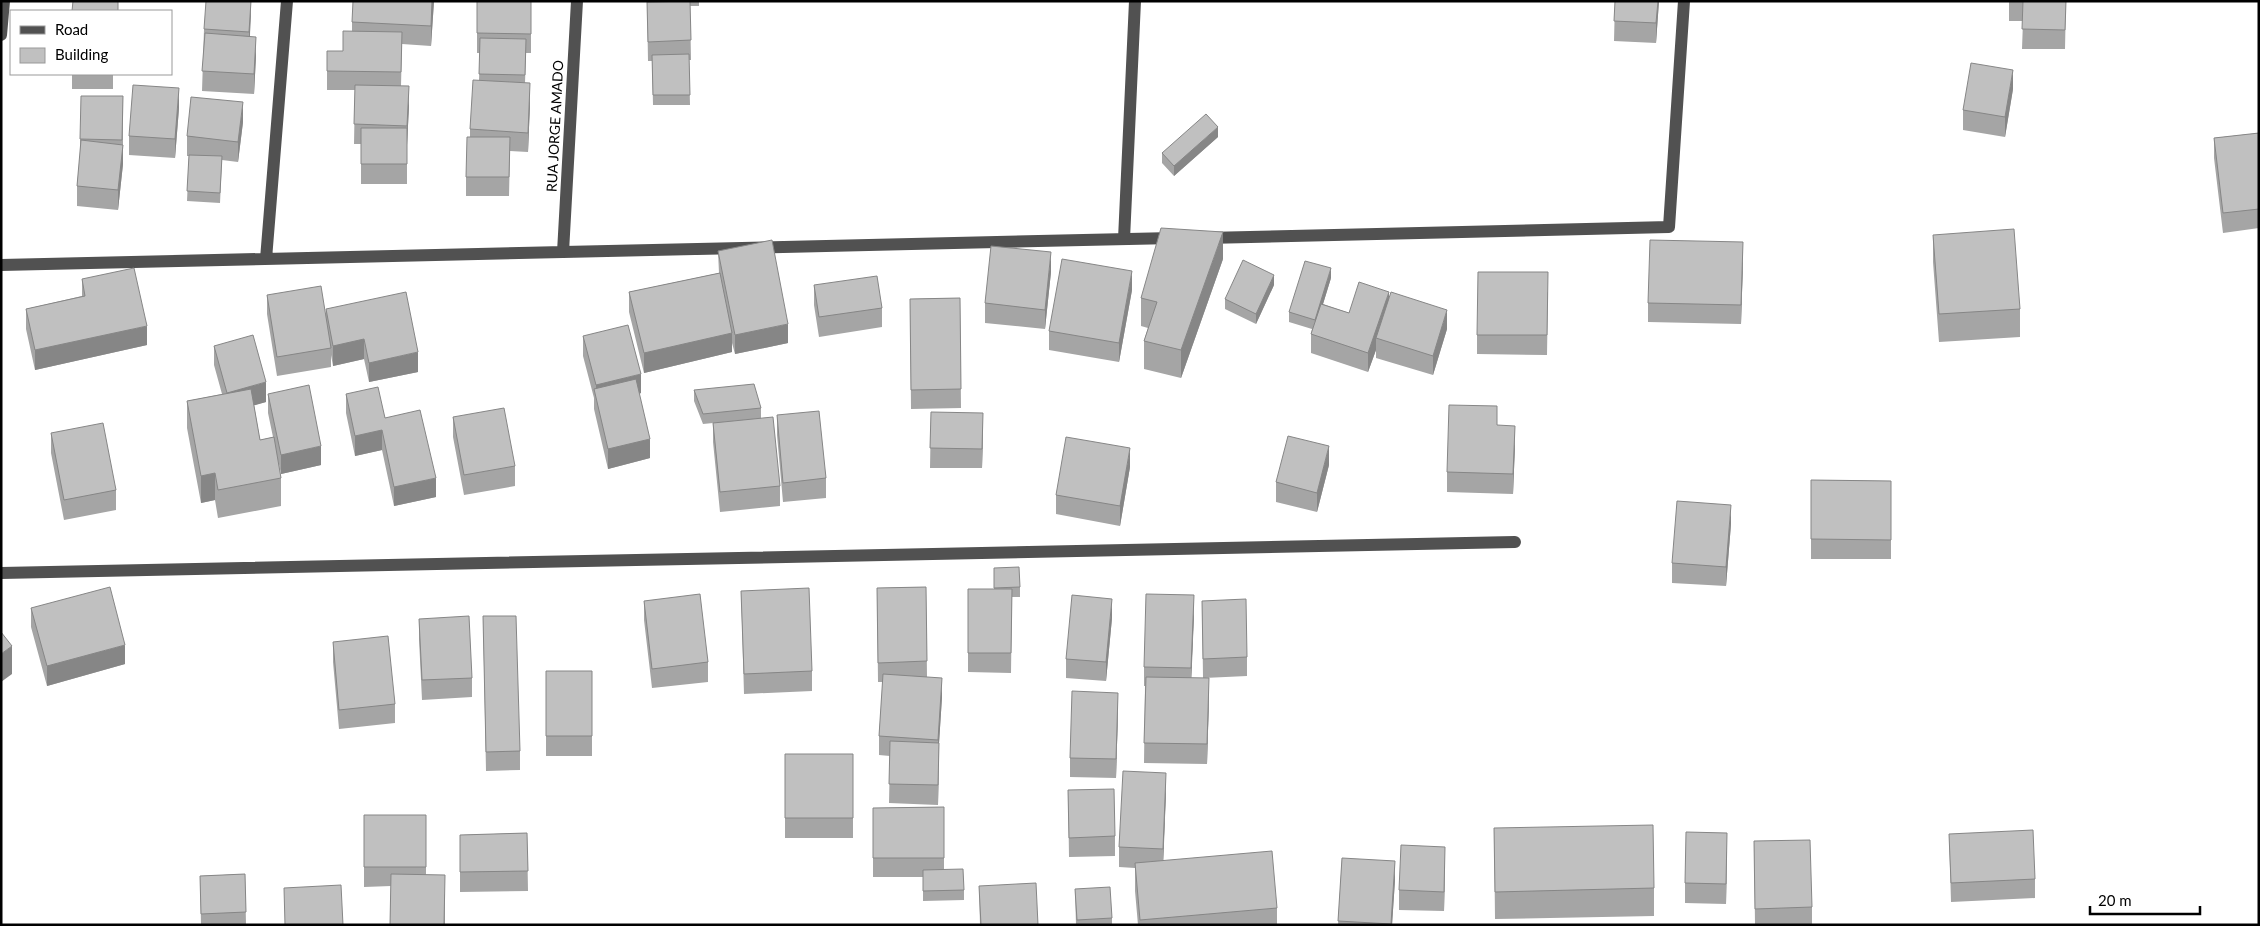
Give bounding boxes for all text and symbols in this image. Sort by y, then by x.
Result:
legend [10,10,172,75]
text: Road [55,20,88,38]
text: Building [55,45,108,63]
street label: RUA JORGE AMADO [543,60,566,192]
scale bar [2090,884,2200,916]
text: 20 m [2098,891,2132,909]

